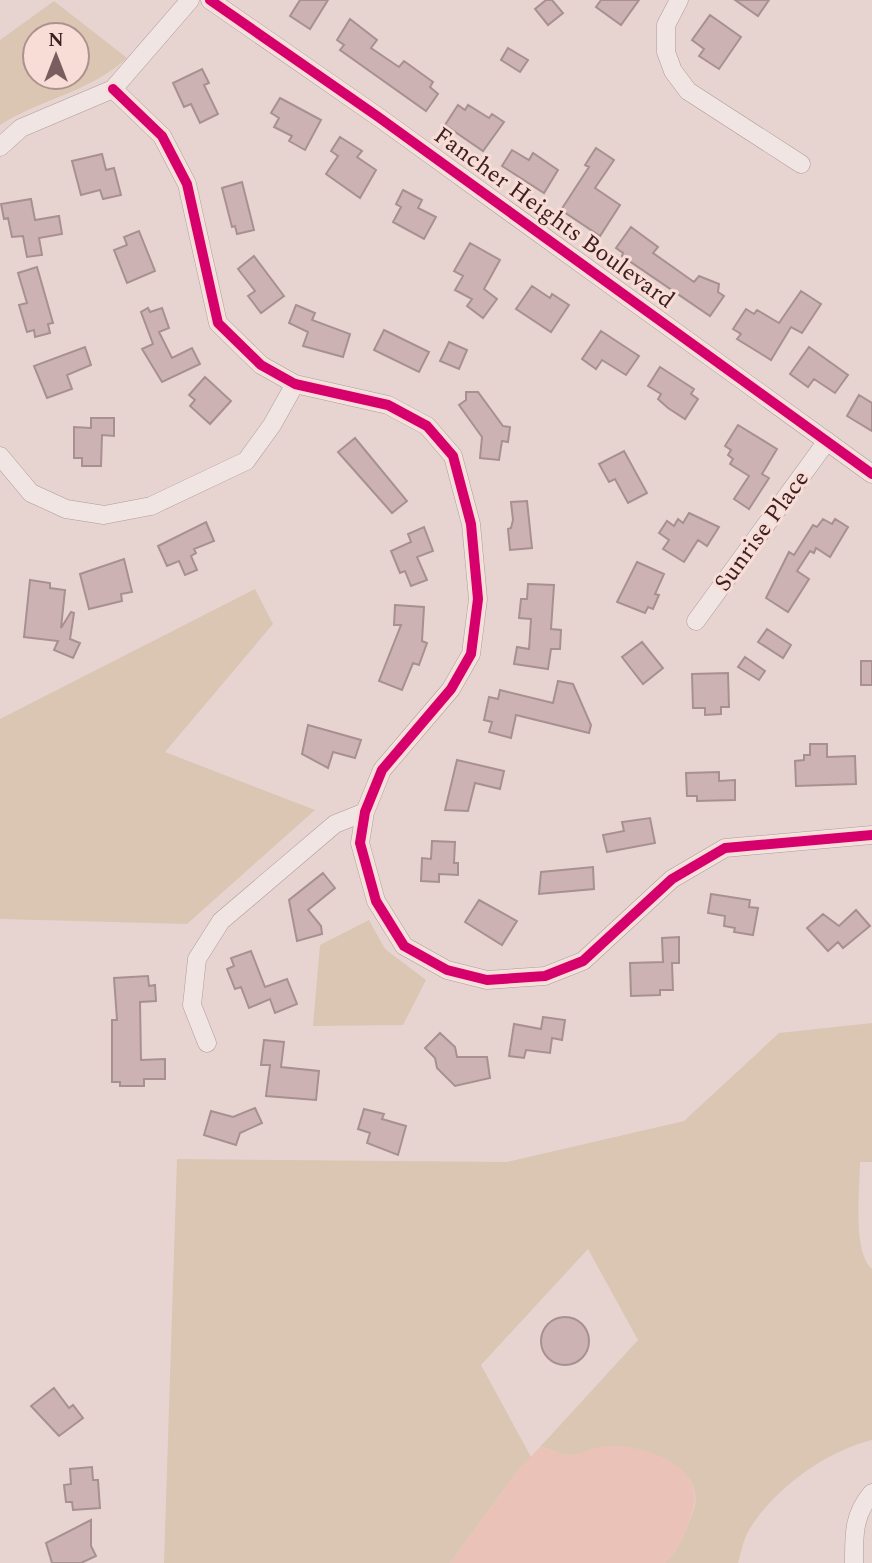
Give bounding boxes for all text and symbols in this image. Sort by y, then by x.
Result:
north arrow [21,21,91,91]
text: N [48,26,64,55]
street label: Fancher Heights Boulevard [426,118,682,318]
street label: Sunrise Place [706,463,818,599]

